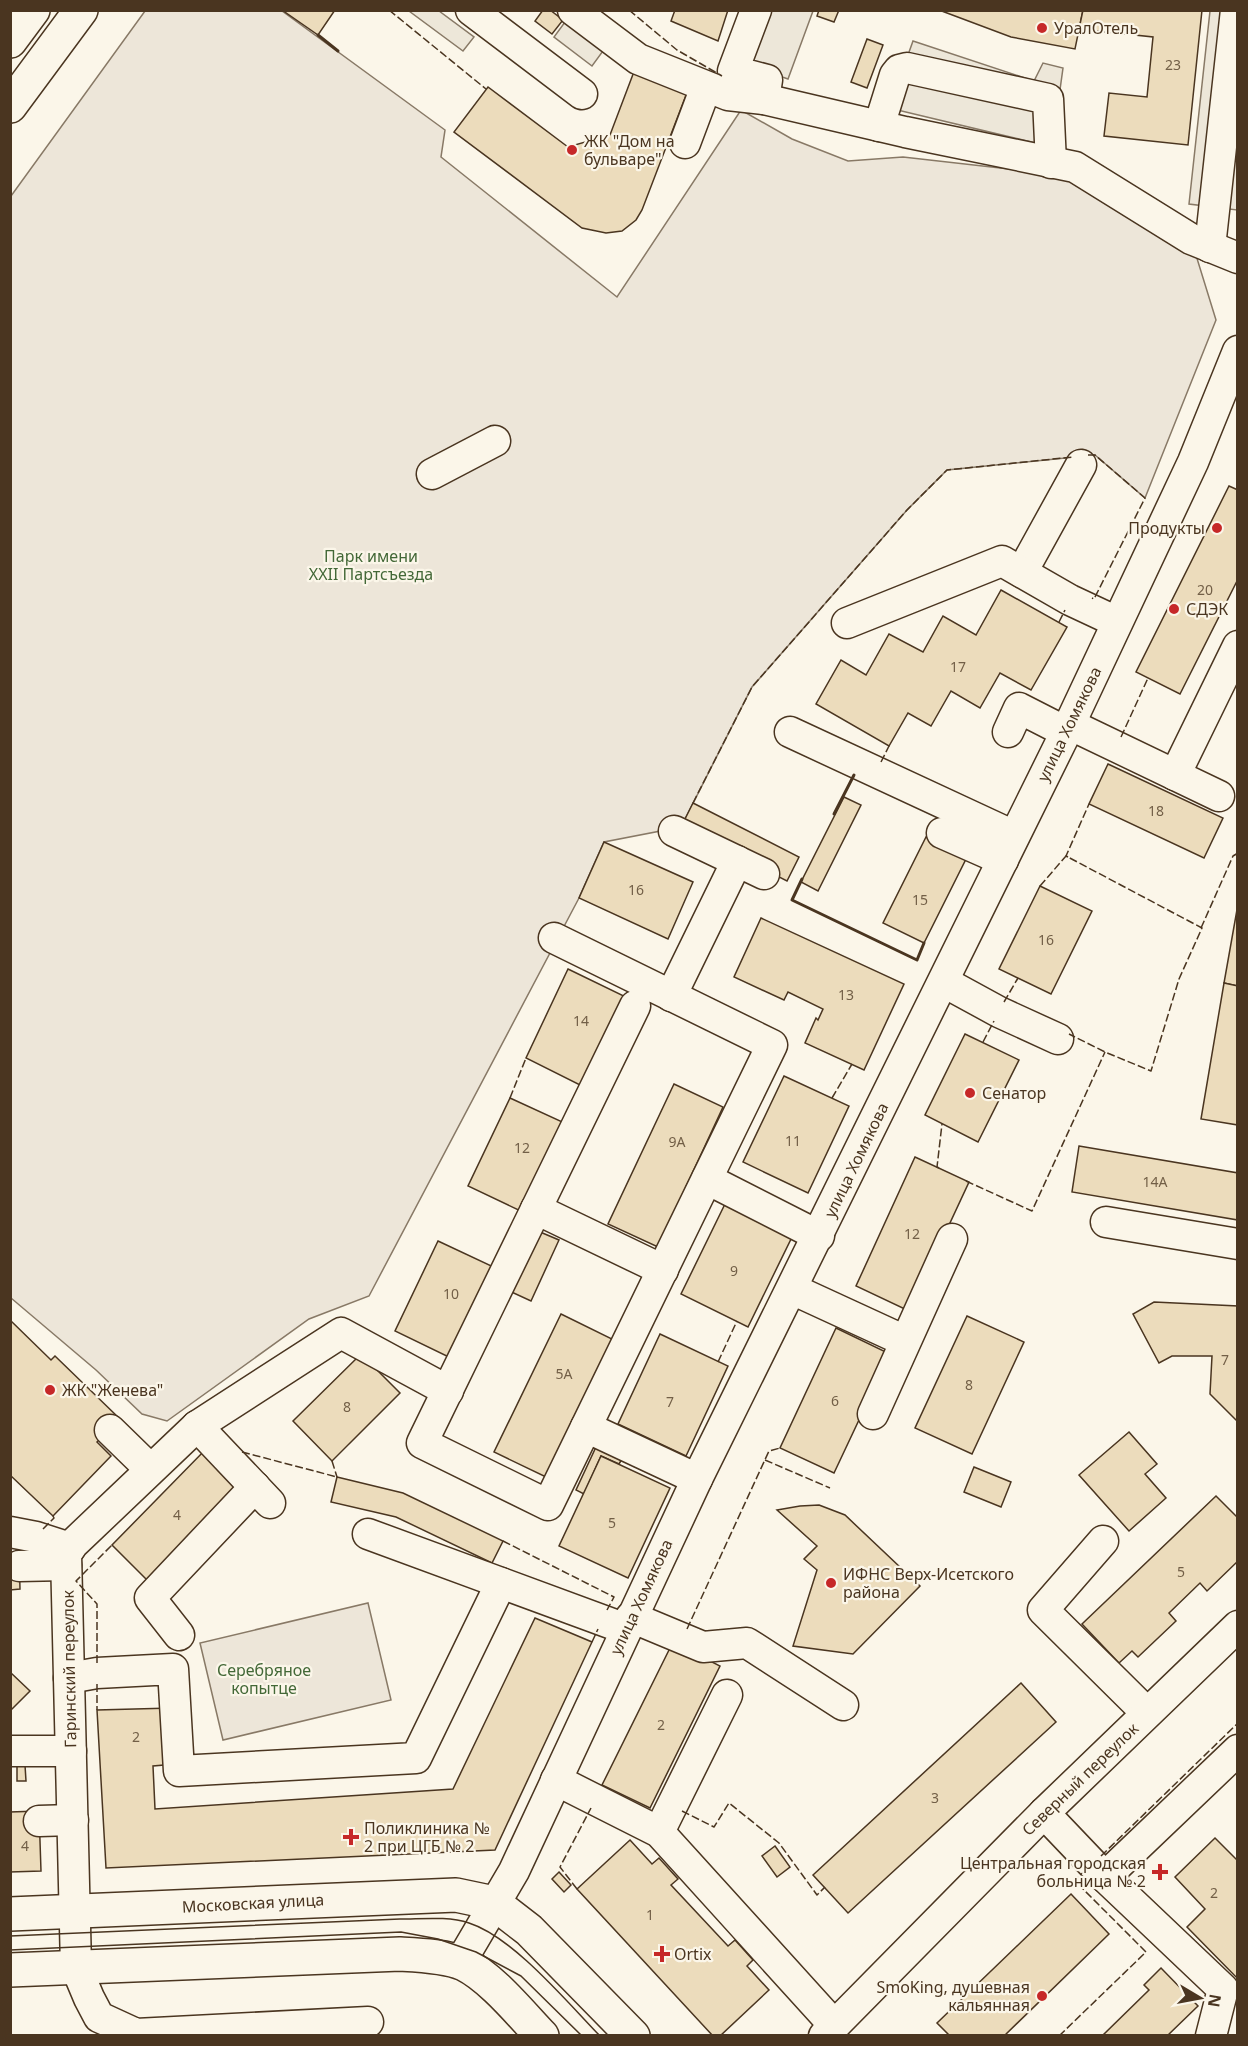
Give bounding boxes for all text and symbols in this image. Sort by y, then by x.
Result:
place label: УралОтель [1054,17,1138,39]
marker: УралОтель [1035,21,1049,35]
house number: 23 [1165,55,1181,74]
place label: ЖК "Дом на бульваре" [584,130,675,170]
marker: ЖК "Дом на бульваре" [565,143,579,157]
place label: Продукты [1128,517,1205,539]
marker: Продукты [1210,521,1224,535]
park label: Парк имени XXII Партсъезда [309,545,433,585]
house number: 20 [1197,580,1213,599]
place label: СДЭК [1186,598,1228,620]
marker: СДЭК [1167,602,1181,616]
house number: 17 [950,657,966,676]
street label: улица Хомякова [1032,663,1106,785]
house number: 18 [1148,801,1164,820]
house number: 16 [628,880,644,899]
house number: 15 [912,890,928,909]
house number: 16 [1038,930,1054,949]
house number: 13 [838,985,854,1004]
house number: 14 [573,1011,589,1030]
place label: Сенатор [982,1082,1046,1104]
marker: Сенатор [963,1086,977,1100]
street label: улица Хомякова [819,1099,893,1221]
house number: 11 [785,1131,801,1150]
house number: 9А [669,1132,686,1151]
house number: 12 [514,1138,530,1157]
house number: 14А [1143,1172,1168,1191]
house number: 12 [904,1224,920,1243]
house number: 9 [730,1261,738,1280]
house number: 10 [443,1284,459,1303]
house number: 7 [1221,1350,1229,1369]
house number: 5А [556,1364,573,1383]
house number: 8 [965,1375,973,1394]
place label: ЖК "Женева" [62,1379,163,1401]
marker: ЖК "Женева" [43,1383,57,1397]
house number: 6 [831,1391,839,1410]
house number: 7 [666,1392,674,1411]
house number: 8 [343,1397,351,1416]
house number: 4 [173,1505,181,1524]
house number: 5 [608,1513,616,1532]
street label: улица Хомякова [605,1536,677,1658]
house number: 5 [1177,1562,1185,1581]
place label: ИФНС Верх-Исетского района [843,1563,1014,1603]
marker: ИФНС Верх-Исетского района [824,1576,838,1590]
street label: Гаринский переулок [57,1590,81,1748]
park label: Серебряное копытце [217,1659,311,1699]
house number: 2 [657,1715,665,1734]
street label: Северный переулок [1017,1717,1143,1840]
house number: 2 [132,1727,140,1746]
house number: 3 [931,1788,939,1807]
place label: Поликлиника № 2 при ЦГБ № 2 [364,1817,490,1857]
marker: Поликлиника № 2 при ЦГБ № 2 [342,1828,360,1846]
house number: 4 [21,1836,29,1855]
place label: Центральная городская больница № 2 [960,1852,1146,1892]
marker: Центральная городская больница № 2 [1151,1863,1169,1881]
house number: 2 [1210,1883,1218,1902]
street label: Московская улица [181,1888,325,1918]
house number: 1 [646,1905,654,1924]
place label: Ortix [674,1943,712,1965]
marker: Ortix [655,1947,669,1961]
north arrow [1170,1968,1230,2028]
place label: SmoKing, душевная кальянная [876,1976,1030,2016]
marker: SmoKing, душевная кальянная [1035,1989,1049,2003]
text: N [1203,1992,1227,2009]

